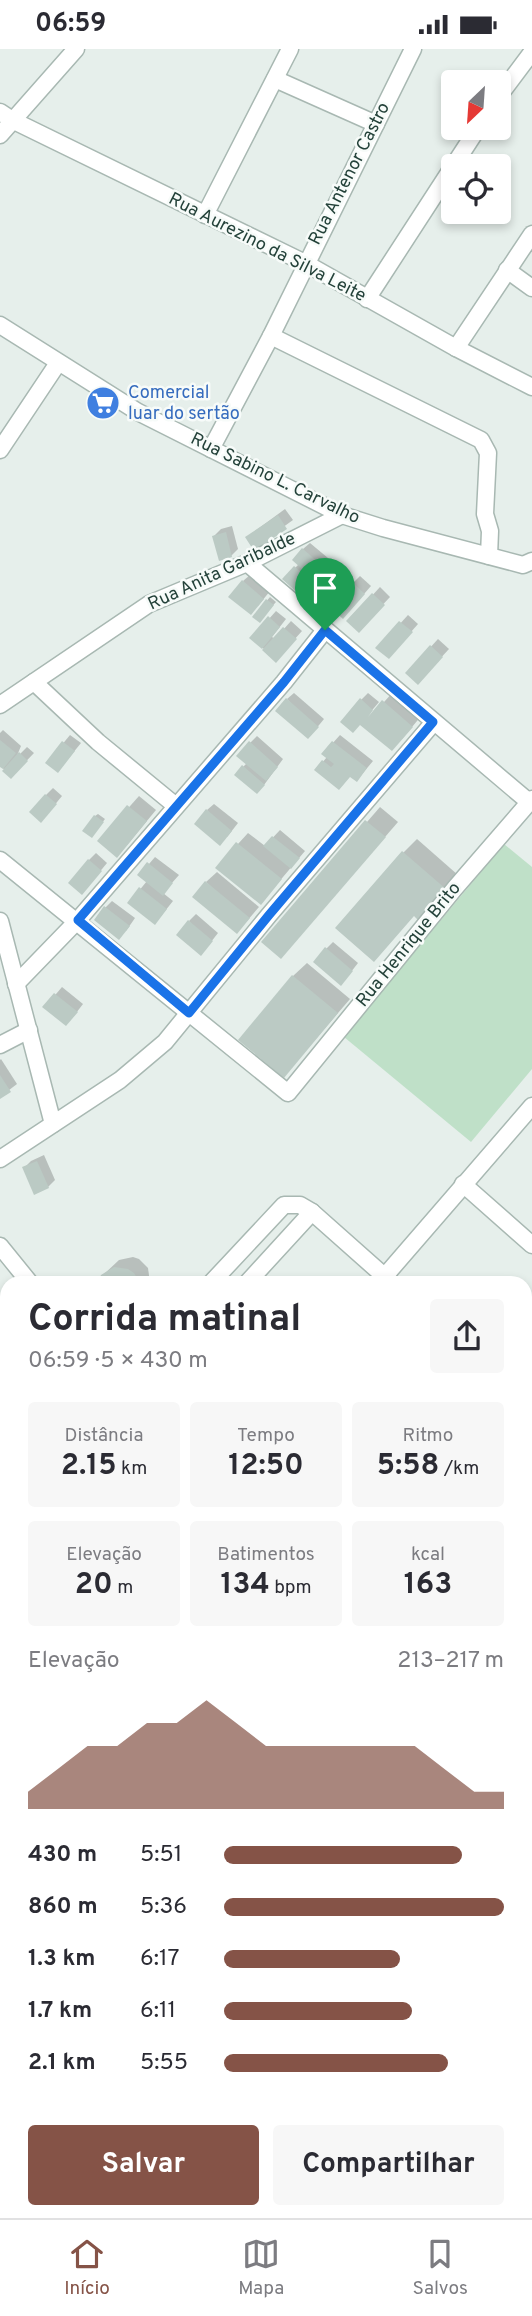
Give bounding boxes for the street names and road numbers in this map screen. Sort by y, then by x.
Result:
street label: Rua Antenor Castro [304,99,396,249]
street label: Rua Aurezino da Silva Leite [164,188,370,308]
street label: Rua Sabino L. Carvalho [186,428,364,530]
street label: Rua Anita Garibalde [145,528,299,616]
street label: Rua Henrique Brito [352,878,466,1012]

